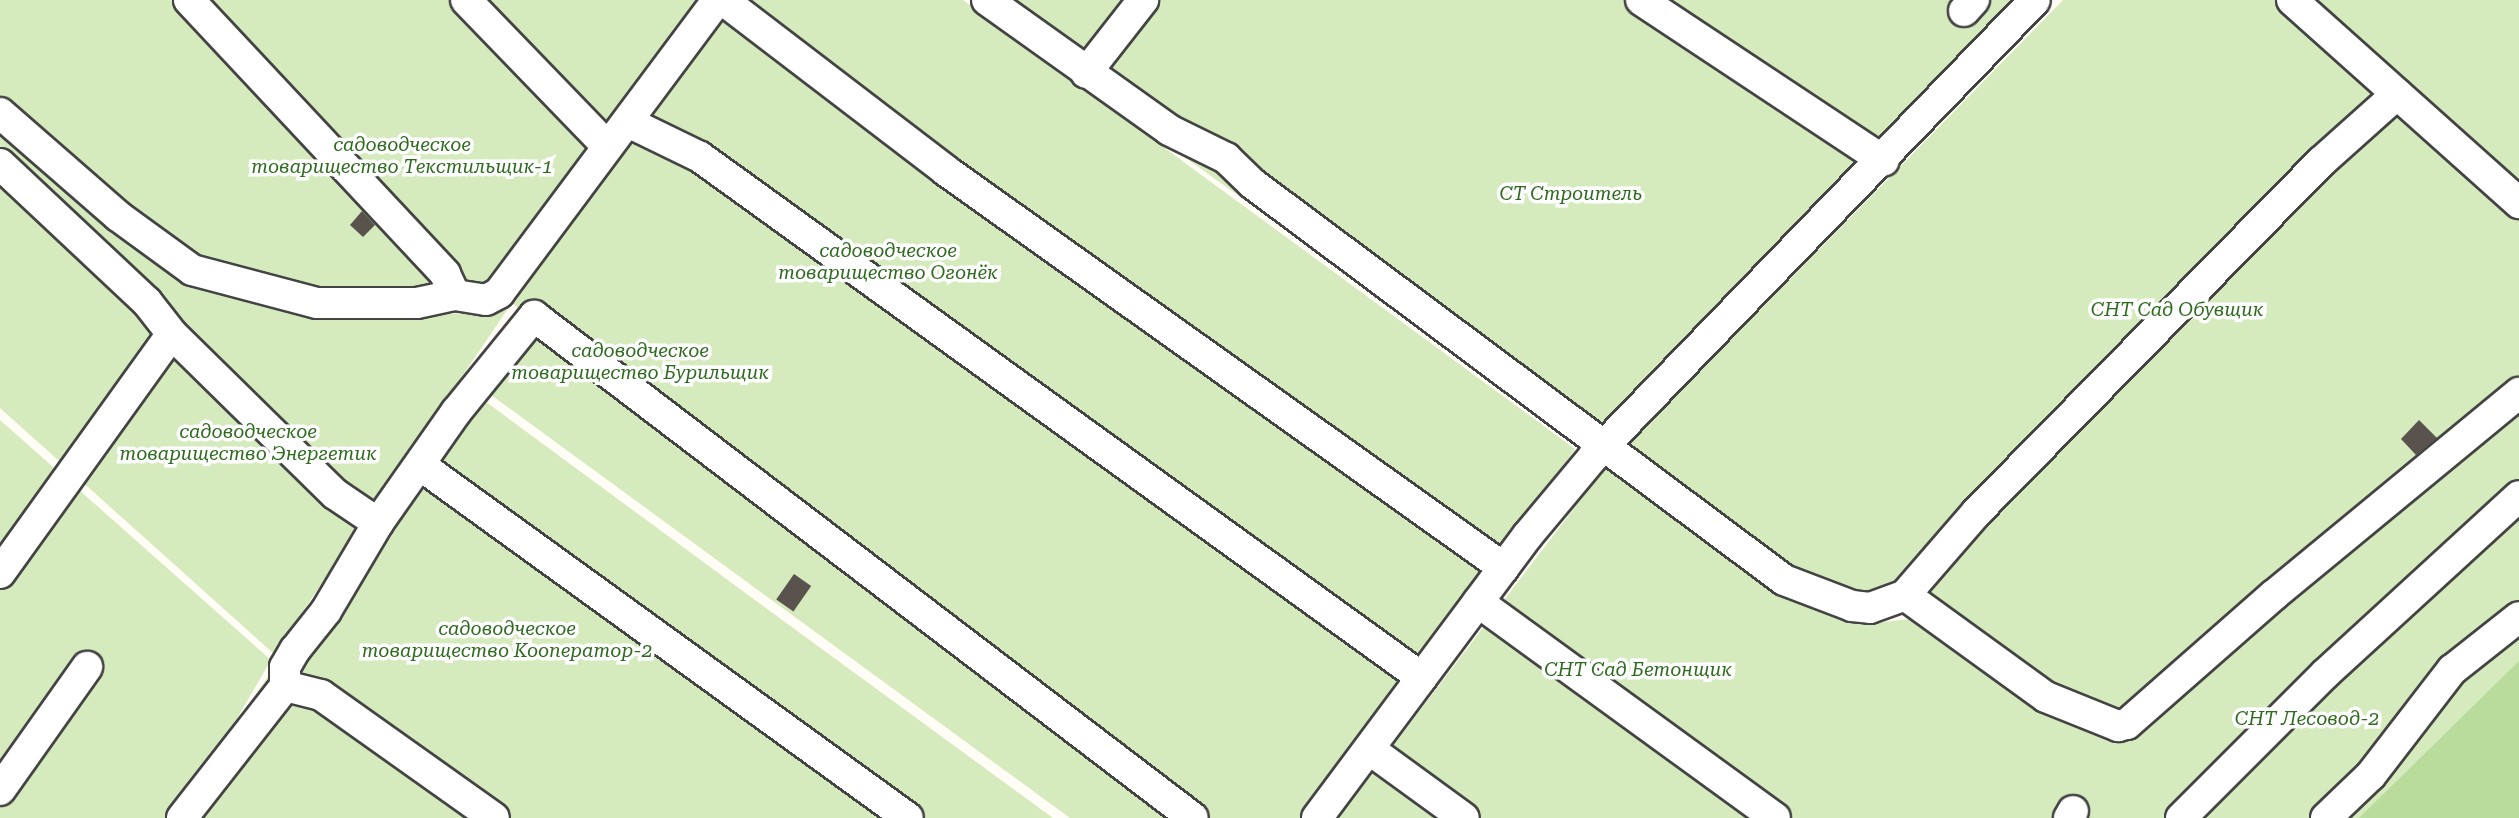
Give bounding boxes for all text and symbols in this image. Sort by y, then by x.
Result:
park label: садоводческое товарищество Текстильщик-1 [251,134,553,178]
park label: СТ Строитель [1500,183,1642,205]
park label: садоводческое товарищество Огонёк [778,240,998,284]
park label: СНТ Сад Обувщик [2091,299,2263,321]
park label: садоводческое товарищество Бурильщик [511,340,769,384]
park label: садоводческое товарищество Энергетик [119,421,377,465]
park label: садоводческое товарищество Кооператор-2 [362,618,652,662]
park label: СНТ Сад Бетонщик [1544,659,1732,681]
park label: СНТ Лесовод-2 [2235,708,2379,730]

